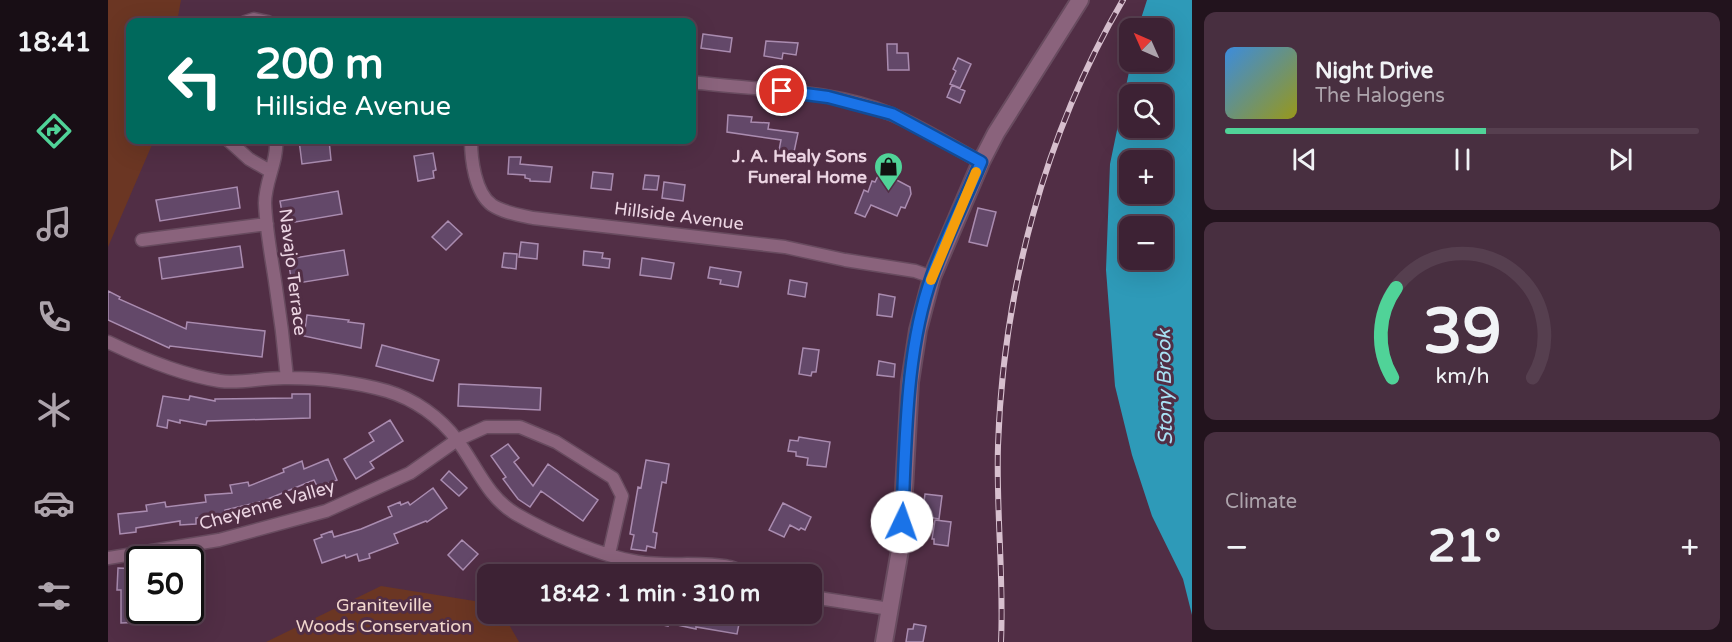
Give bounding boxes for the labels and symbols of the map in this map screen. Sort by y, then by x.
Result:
north arrow [1119,18,1173,72]
pin [756,65,807,116]
place label: J. A. Healy Sons Funeral Home [731,145,867,188]
shop icon: J. A. Healy Sons Funeral Home [872,150,904,192]
street label: Hillside Avenue [613,197,745,235]
street label: Navajo Terrace [274,207,312,337]
water label: Stony Brook [1152,327,1178,445]
street label: Cheyenne Valley [196,475,338,535]
position arrow [870,490,934,554]
speed limit sign: 50 [126,546,204,624]
park label: Graniteville Woods Conservation [296,594,472,637]

